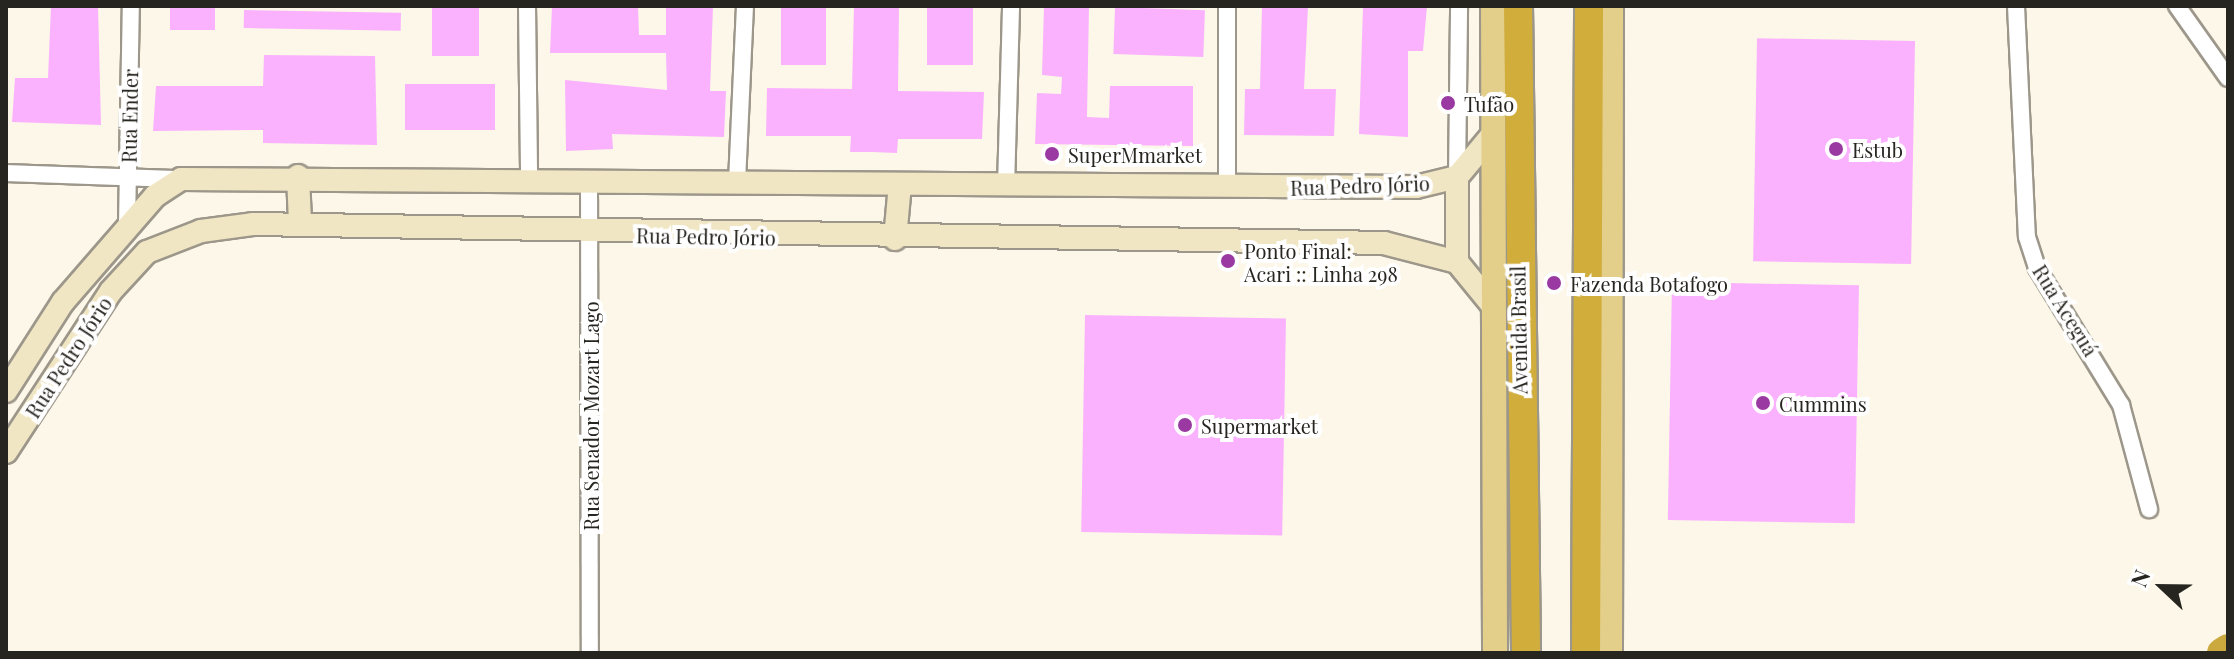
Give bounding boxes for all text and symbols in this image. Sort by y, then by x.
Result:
street label: Rua Ender [116,69,142,163]
place label: Tufão [1464,91,1514,115]
marker: Tufão [1439,94,1457,112]
place label: Estub [1852,137,1903,161]
marker: Estub [1827,140,1845,158]
place label: SuperMmarket [1068,142,1202,166]
marker: SuperMmarket [1043,145,1061,163]
street label: Rua Pedro Jório [1290,171,1430,199]
street label: Rua Pedro Jório [636,223,776,249]
place label: Ponto Final: Acari :: Linha 298 [1244,238,1398,285]
marker: Ponto Final: Acari :: Linha 298 [1219,252,1237,270]
street label: Rua Aceguá [2028,260,2104,360]
street label: Avenida Brasil [1505,266,1531,394]
place label: Fazenda Botafogo [1570,271,1728,295]
marker: Fazenda Botafogo [1545,274,1563,292]
street label: Rua Pedro Jório [20,292,116,422]
street label: Rua Senador Mozart Lago [578,301,602,531]
place label: Cummins [1779,391,1867,415]
marker: Cummins [1754,394,1772,412]
place label: Supermarket [1201,413,1318,437]
marker: Supermarket [1176,416,1194,434]
north arrow [2122,547,2202,627]
text: N [2123,565,2157,591]

